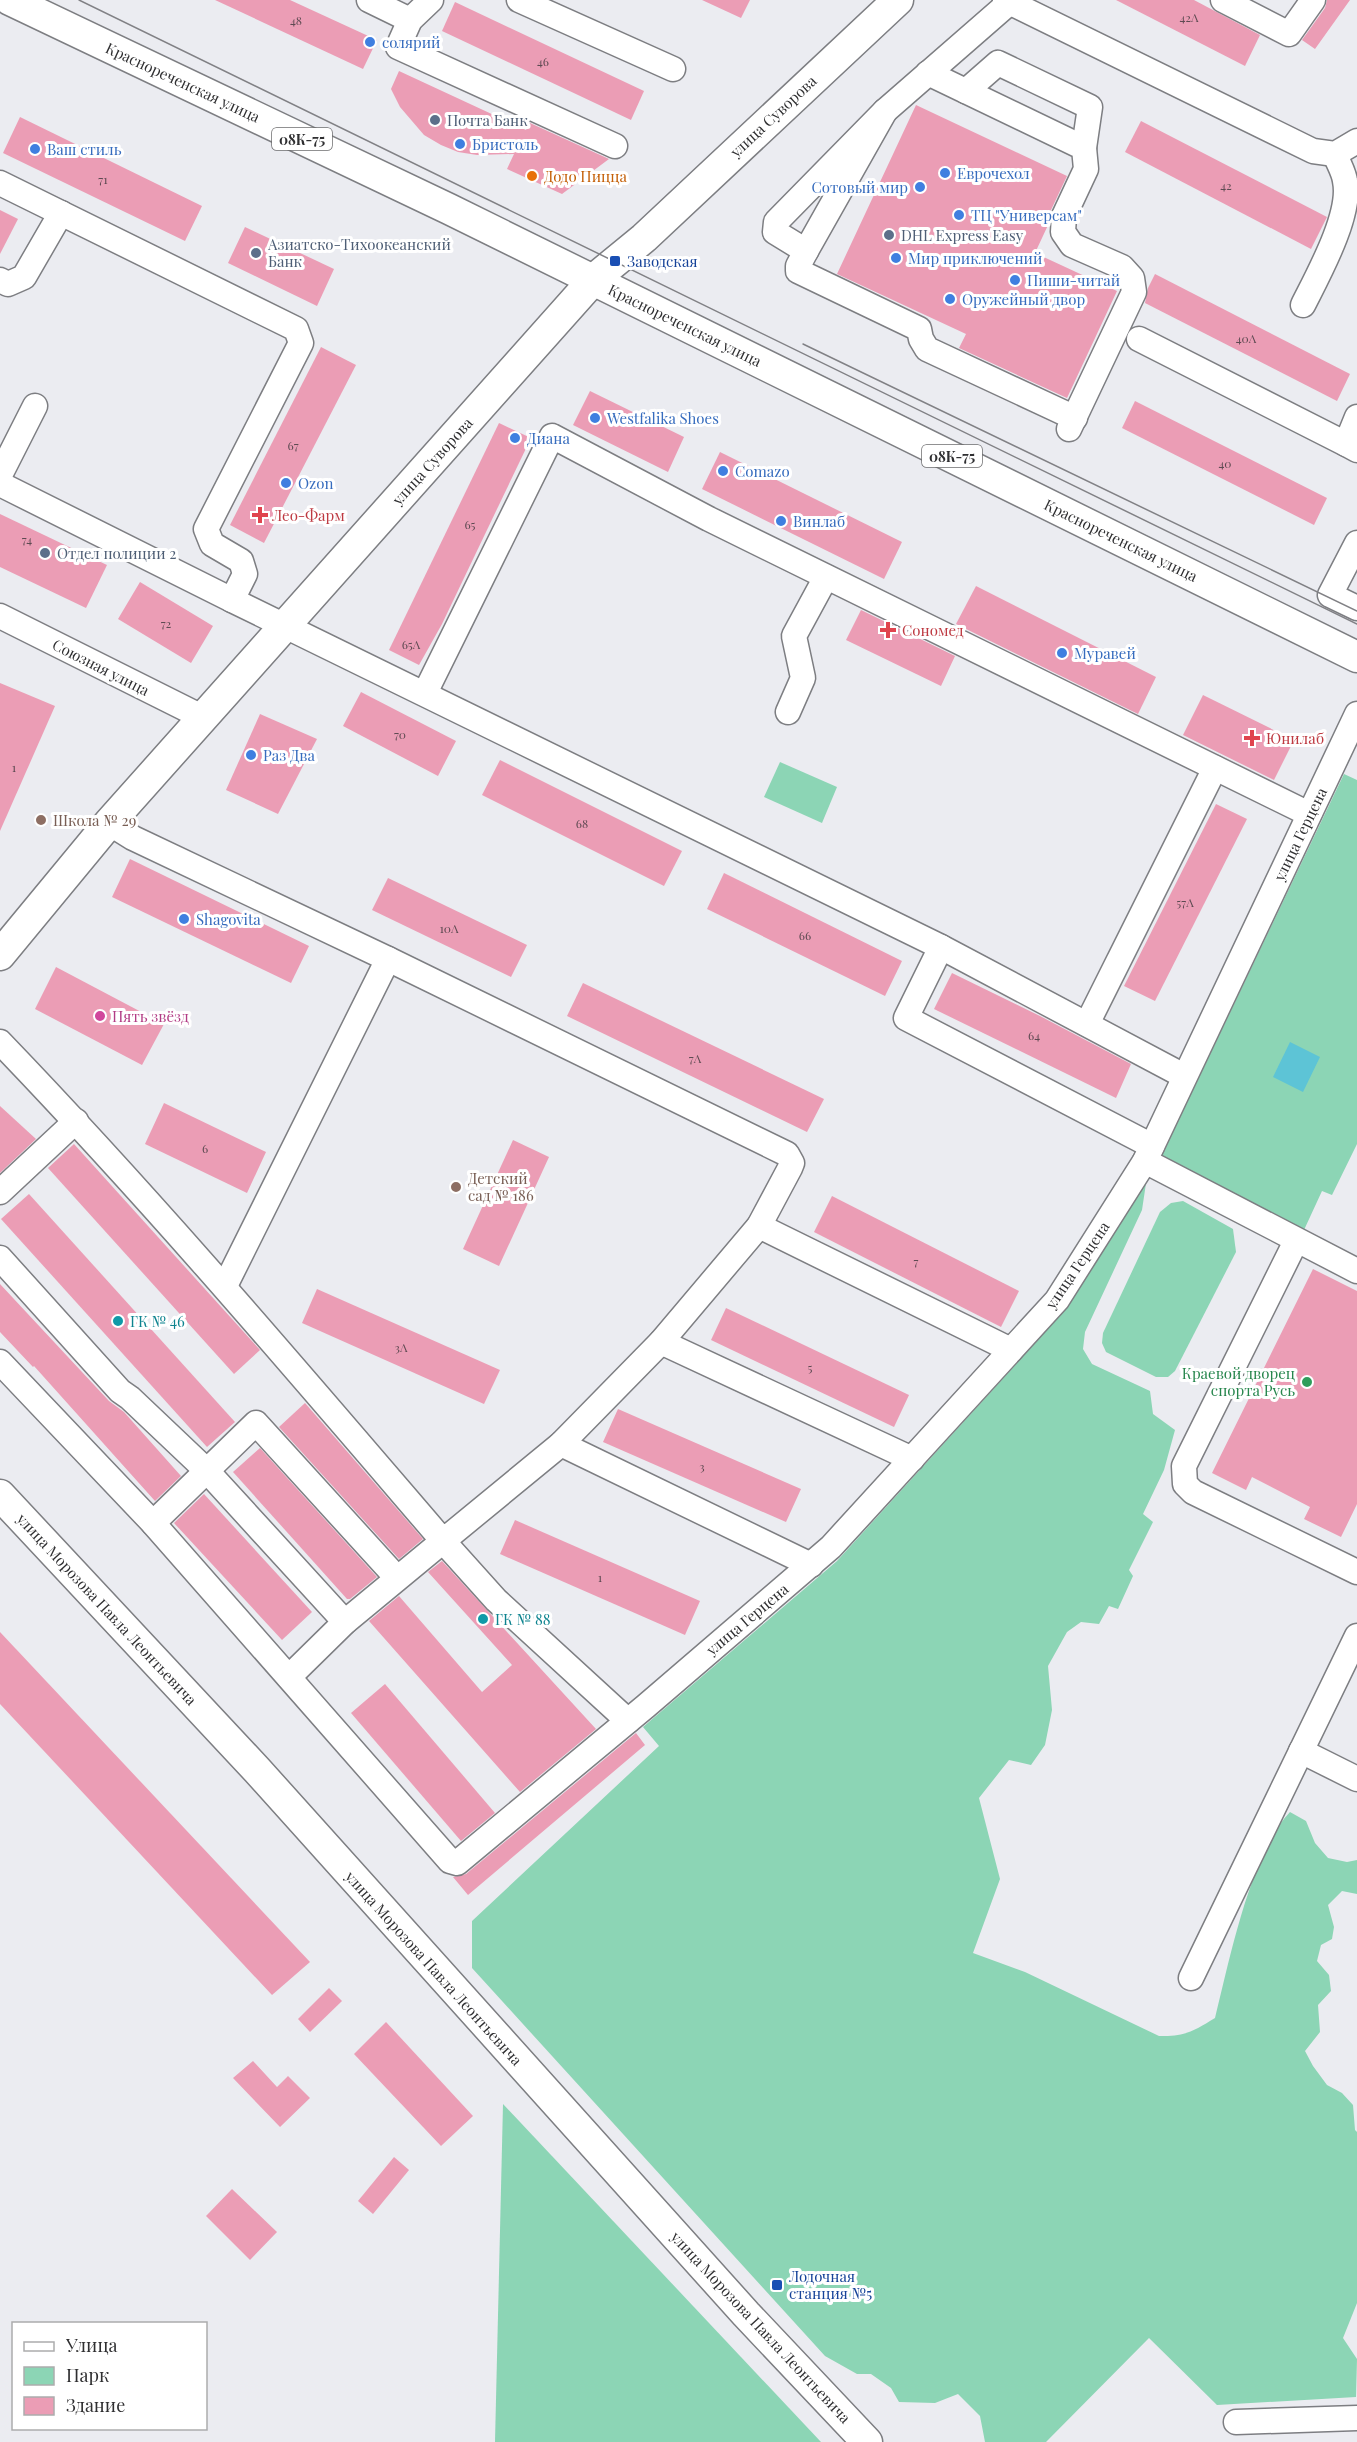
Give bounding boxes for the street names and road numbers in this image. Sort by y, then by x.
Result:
street label: Краснореченская улица [103,37,264,127]
street label: улица Суворова [725,70,821,162]
road number: 08К-75 [272,128,332,150]
street label: Краснореченская улица [605,279,765,371]
street label: улица Суворова [387,413,477,510]
road number: 08К-75 [922,445,982,467]
street label: Краснореченская улица [1041,494,1201,586]
street label: Союзная улица [49,634,153,700]
street label: улица Герцена [1268,784,1331,885]
street label: улица Герцена [1040,1217,1114,1313]
street label: улица Морозова Павла Леонтьевича [12,1508,202,1709]
street label: улица Герцена [701,1578,793,1660]
street label: улица Морозова Павла Леонтьевича [341,1866,527,2070]
street label: улица Морозова Павла Леонтьевича [666,2226,856,2427]

